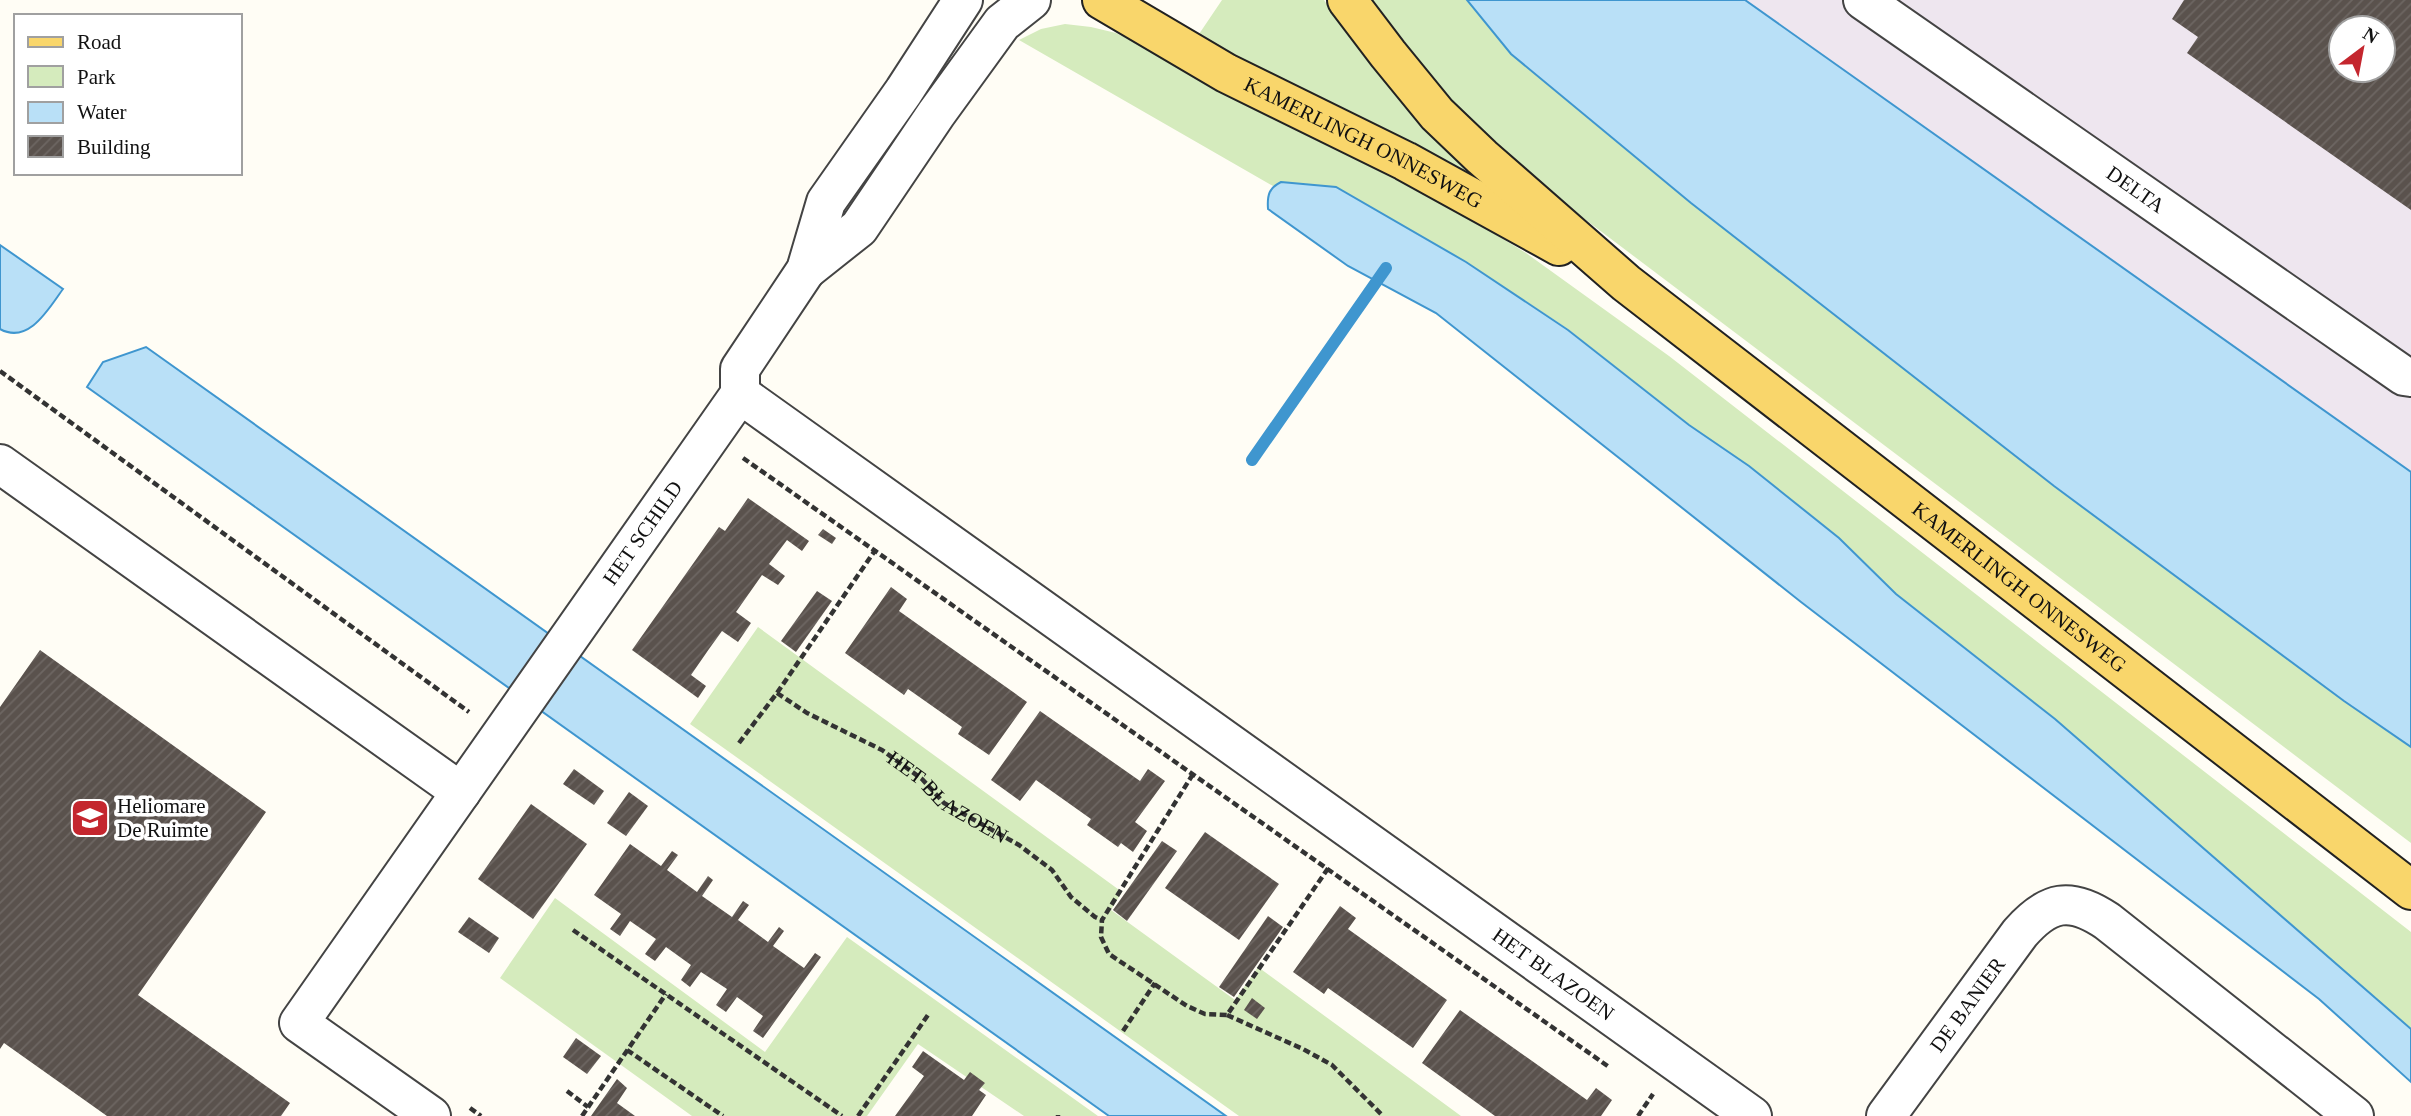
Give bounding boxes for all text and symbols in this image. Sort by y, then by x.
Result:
legend [14,14,242,175]
north arrow [2327,14,2397,84]
text: N [2359,22,2382,48]
text: Road [77,30,122,54]
text: Park [77,65,116,89]
street label: KAMERLINGH ONNESWEG [1240,72,1487,213]
text: Water [77,100,127,124]
text: Building [77,135,151,159]
street label: DELTA [2102,161,2170,218]
street label: HET SCHILD [598,476,687,590]
street label: KAMERLINGH ONNESWEG [1907,497,2131,677]
street label: HET BLAZOEN [883,746,1012,848]
place label: Heliomare De Ruimte [117,794,209,842]
school or university icon: Heliomare De Ruimte [69,797,111,839]
street label: HET BLAZOEN [1488,923,1619,1026]
street label: DE BANIER [1925,953,2010,1057]

